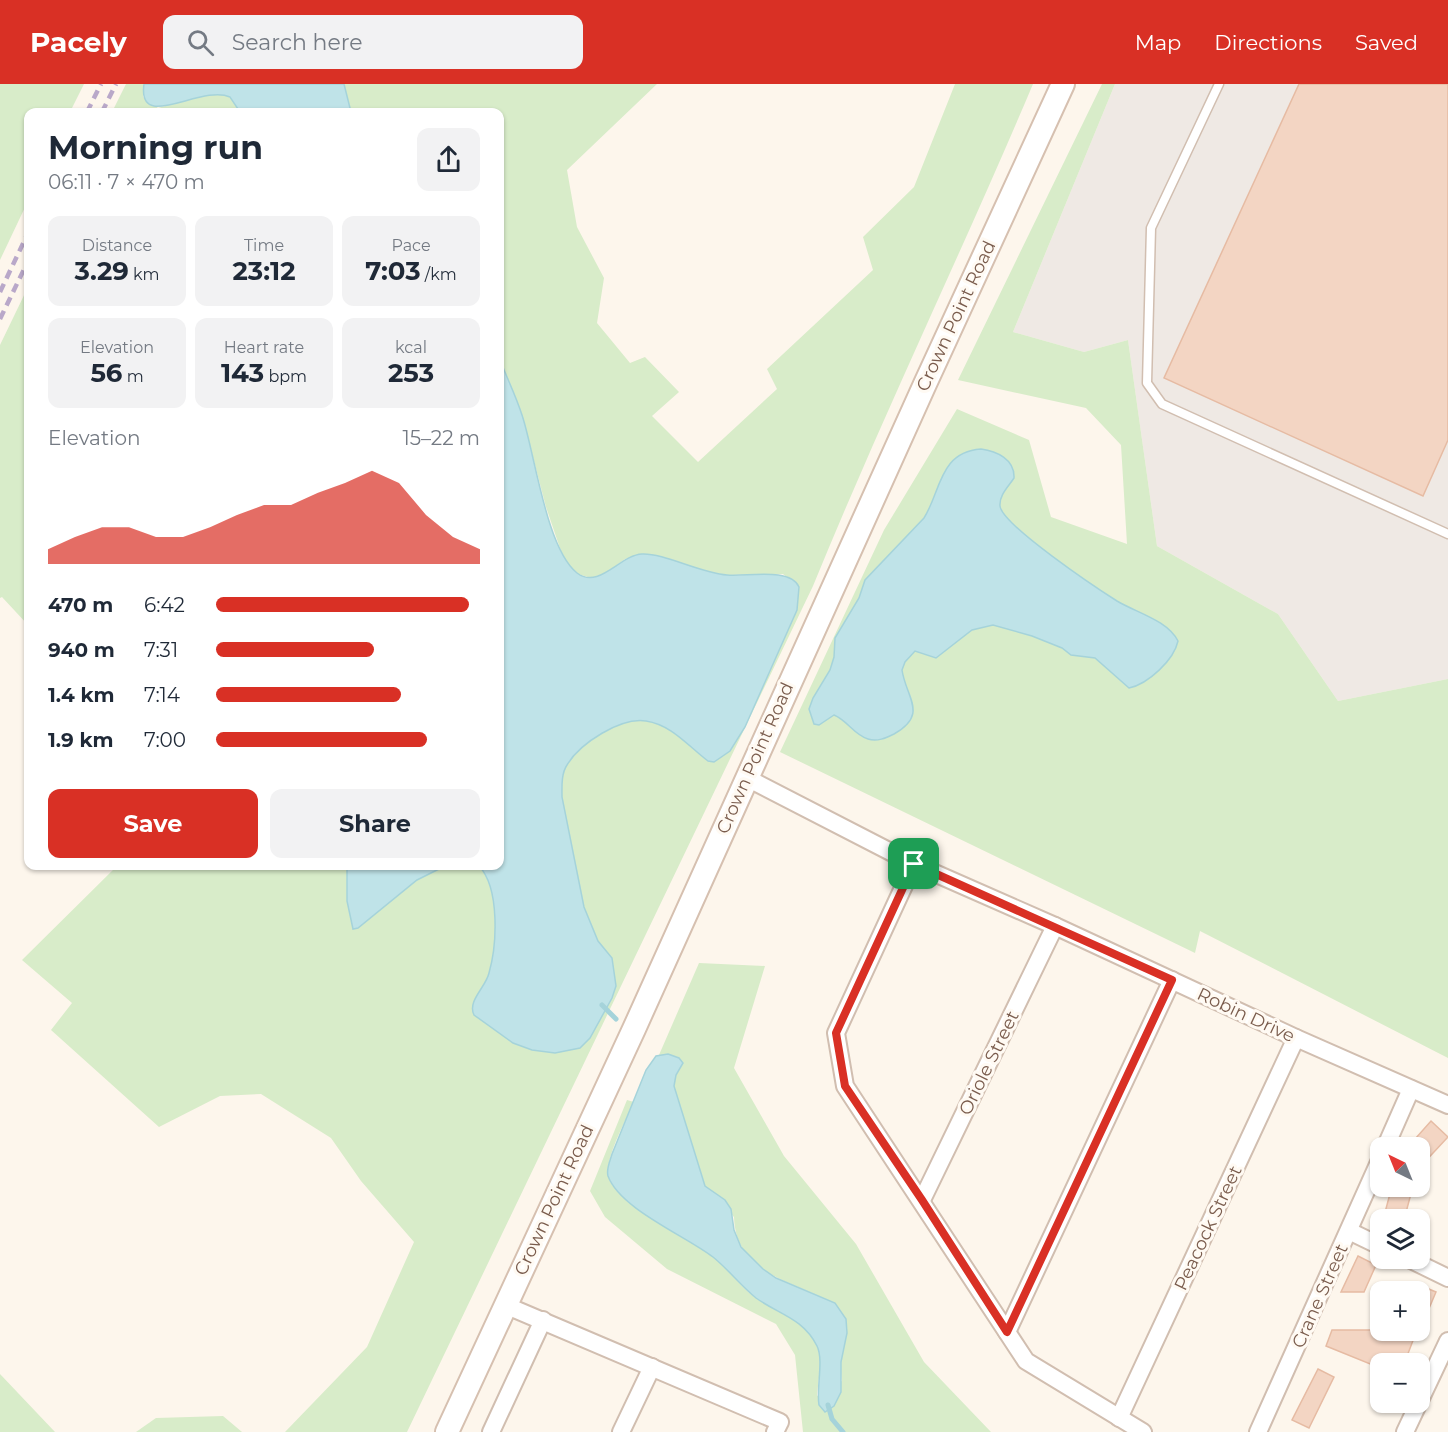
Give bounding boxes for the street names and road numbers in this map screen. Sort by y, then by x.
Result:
street label: Crown Point Road [911,237,1001,395]
street label: Crown Point Road [712,679,798,837]
street label: Robin Drive [1194,983,1299,1047]
street label: Oriole Street [954,1007,1024,1119]
street label: Crown Point Road [509,1121,599,1279]
street label: Peacock Street [1169,1162,1247,1294]
street label: Crane Street [1287,1240,1353,1352]

